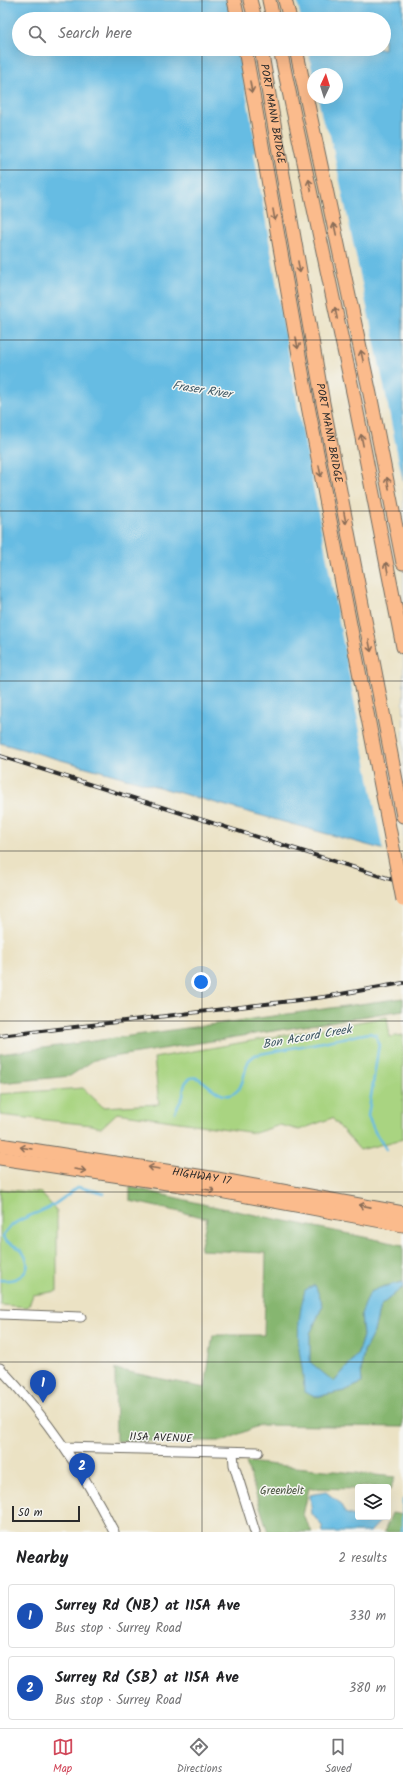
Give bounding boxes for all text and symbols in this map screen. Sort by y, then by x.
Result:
search box [12,12,391,56]
text: Search here [58,22,132,46]
icon: search [26,23,48,45]
street label: PORT MANN BRIDGE [255,63,290,166]
north arrow [307,68,343,104]
one-way arrow [248,81,256,94]
one-way arrow [305,179,313,192]
one-way arrow [270,209,278,222]
one-way arrow [331,223,339,236]
one-way arrow [295,260,303,273]
one-way arrow [332,306,340,319]
one-way arrow [293,337,301,350]
one-way arrow [358,350,366,363]
water label: Fraser River [171,376,236,405]
street label: PORT MANN BRIDGE [311,382,347,485]
one-way arrow [358,434,366,447]
one-way arrow [316,464,324,477]
one-way arrow [383,477,391,490]
one-way arrow [342,512,350,525]
one-way arrow [383,561,391,574]
one-way arrow [366,639,374,652]
your location [191,972,211,992]
water label: Bon Accord Creek [261,1019,355,1054]
one-way arrow [20,1144,33,1152]
street label: HIGHWAY 17 [171,1163,233,1191]
one-way arrow [148,1164,161,1172]
one-way arrow [73,1166,86,1174]
one-way arrow [202,1186,215,1194]
one-way arrow [359,1202,372,1210]
pin: 1 [30,1370,56,1403]
street label: 115A AVENUE [129,1428,194,1448]
pin: 2 [69,1453,95,1486]
park label: Greenbelt [260,1482,305,1500]
map controls [355,1484,391,1520]
button: layers [355,1484,391,1520]
scale bar [12,1504,80,1523]
text: 50 m [18,1504,43,1522]
text: Nearby [16,1545,68,1572]
text: 2 results [339,1548,387,1569]
text: Surrey Rd (NB) at 115A Ave [55,1594,240,1618]
text: 1 [28,1606,32,1627]
text: 330 m [349,1606,386,1627]
text: Bus stop · Surrey Road [55,1618,181,1639]
text: Surrey Rd (SB) at 115A Ave [55,1666,239,1690]
text: 2 [26,1678,34,1699]
text: 380 m [349,1678,386,1699]
text: Bus stop · Surrey Road [55,1690,181,1711]
tab: Map [52,1736,74,1778]
tab: Directions [177,1736,222,1778]
tab: Saved [325,1736,351,1778]

